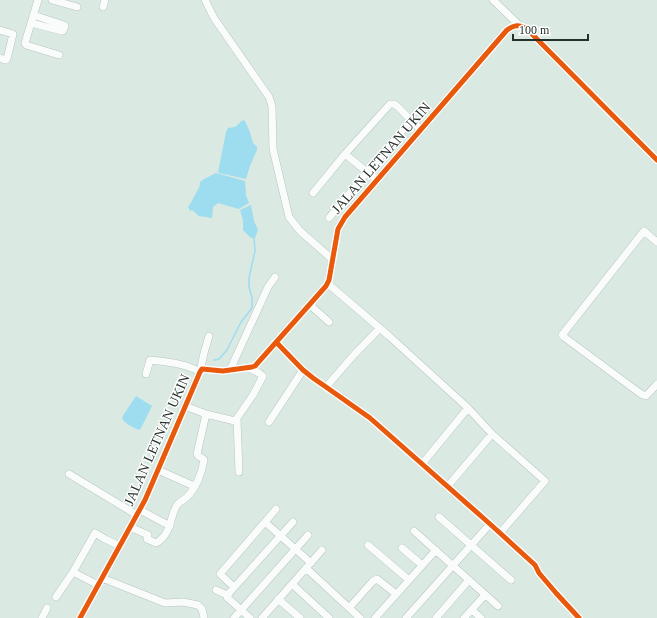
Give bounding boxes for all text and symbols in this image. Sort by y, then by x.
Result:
scale bar [513,16,588,42]
text: 100 m [519,23,550,37]
street label: JALAN LETNAN UKIN [329,99,433,217]
street label: JALAN LETNAN UKIN [121,372,193,508]

